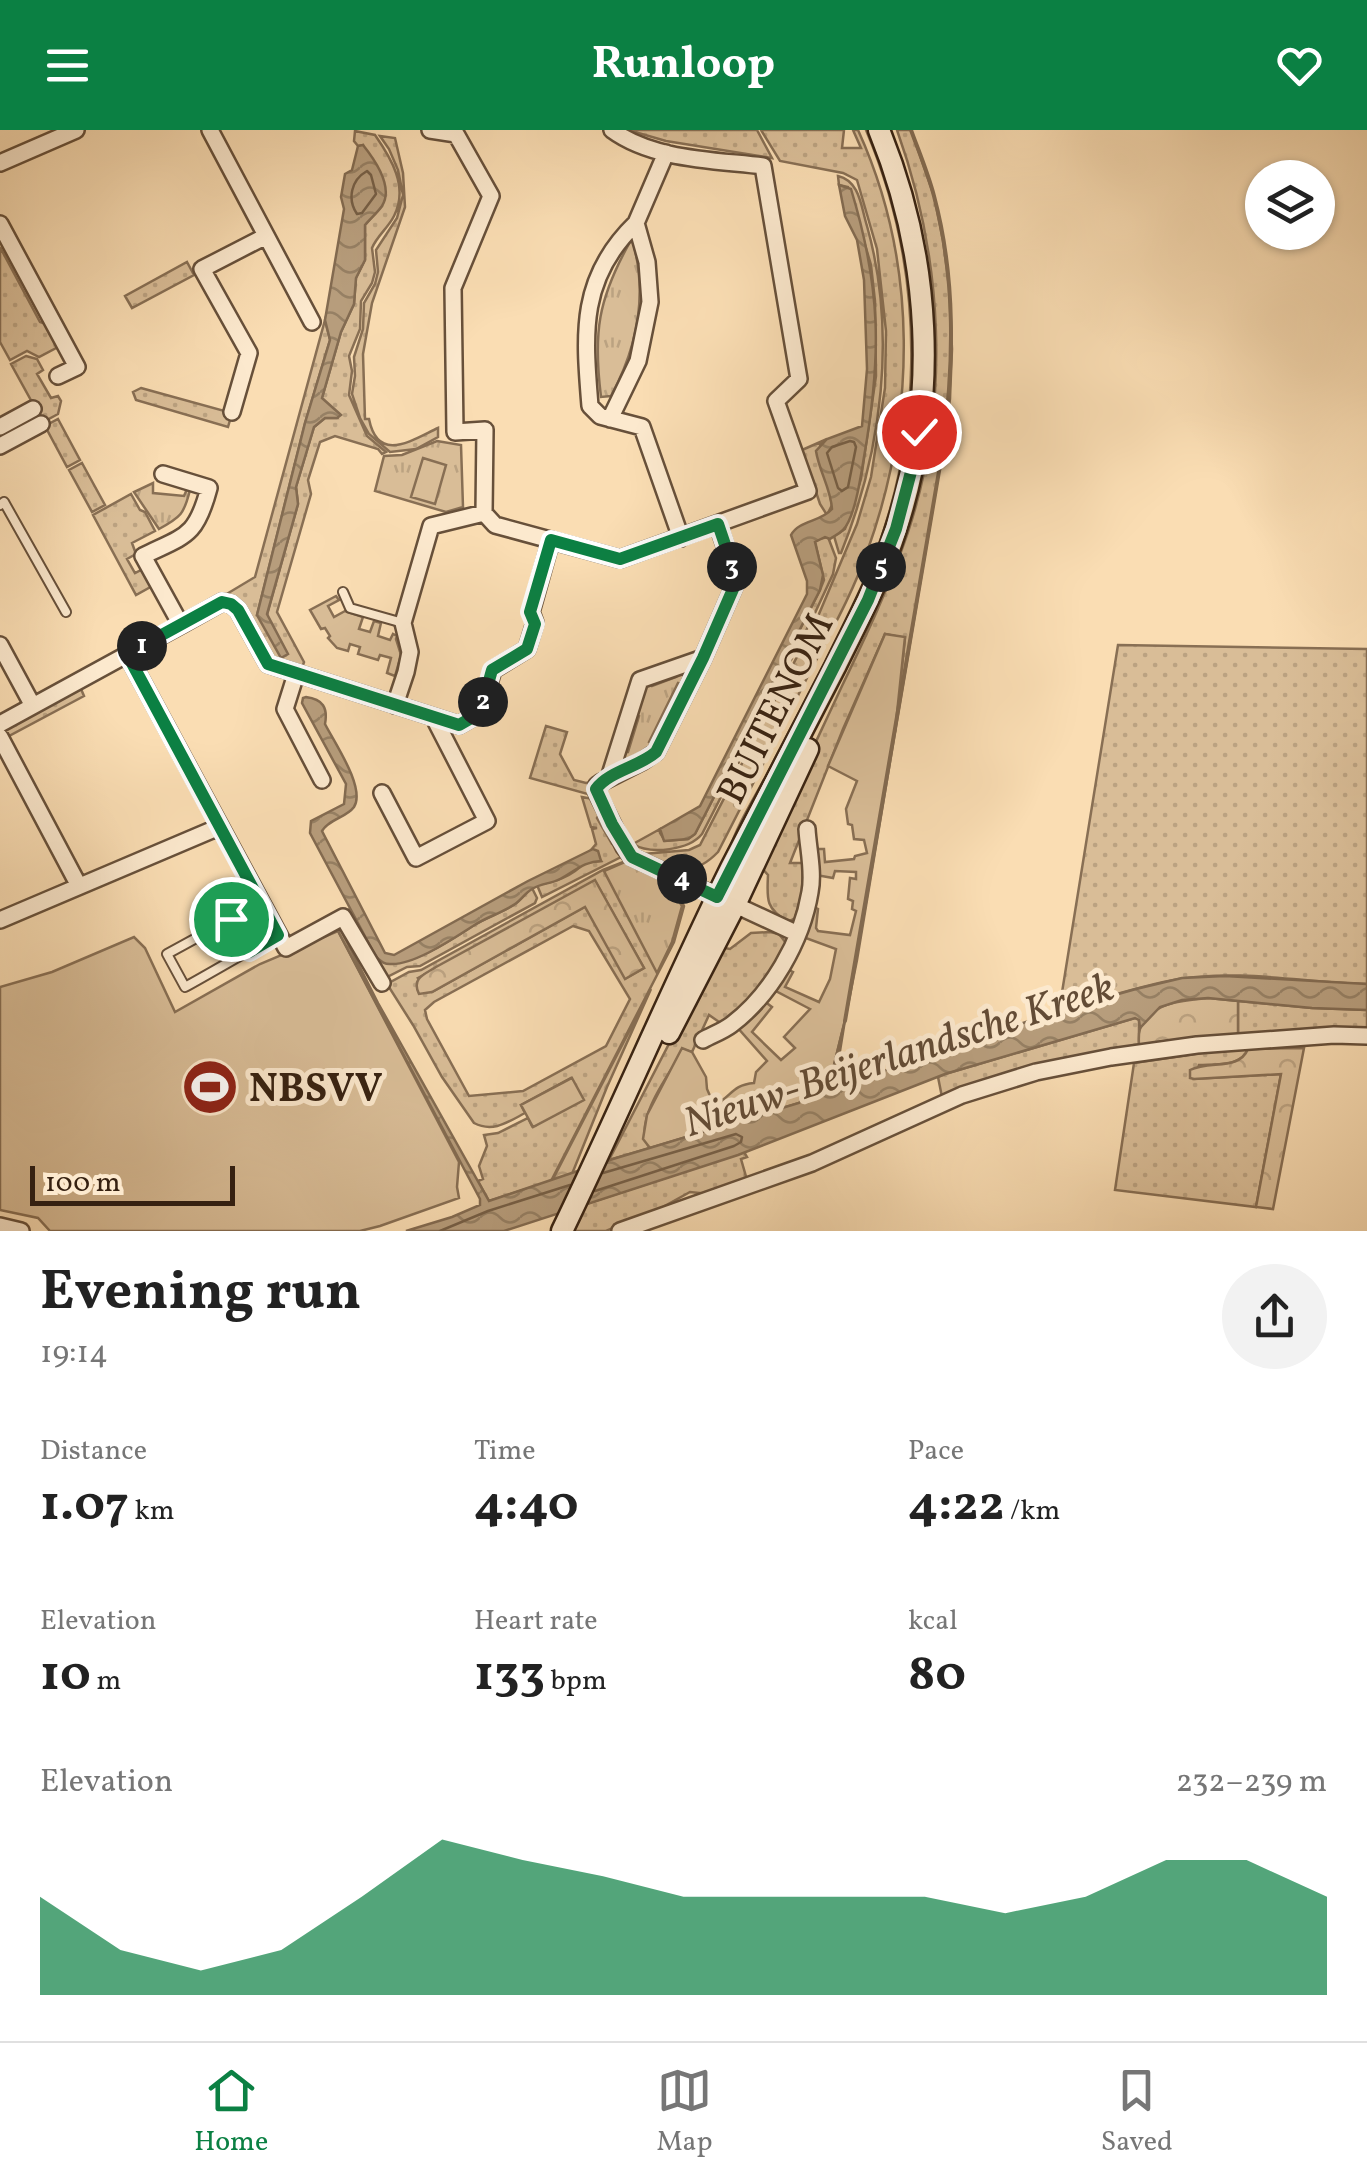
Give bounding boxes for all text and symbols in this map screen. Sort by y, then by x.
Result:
text: Runloop [592,34,775,97]
icon: menu [40,38,95,93]
icon: heart [1272,38,1327,93]
map controls [1245,160,1335,250]
button: layers [1245,160,1335,250]
pin [877,390,962,475]
icon: check [892,405,947,460]
pin: 3 [707,542,757,592]
pin: 5 [856,542,906,592]
text: 3 [725,547,739,586]
text: 5 [874,547,888,586]
street label: BUITENOM [705,605,850,815]
pin: 1 [117,621,167,671]
text: 1 [136,626,148,665]
pin: 2 [458,677,508,727]
text: 2 [476,682,490,721]
pin: 4 [657,854,707,904]
text: 4 [674,859,690,898]
pin [189,877,274,962]
icon: arrive [204,892,259,947]
water label: Nieuw-Beijerlandsche Kreek [677,960,1122,1155]
sports icon: NBSVV [180,1057,240,1117]
place label: NBSVV [249,1063,383,1119]
scale bar [30,1161,235,1206]
text: 100 m [45,1164,120,1203]
text: Evening run [40,1256,361,1332]
button: share [1222,1264,1327,1369]
text: 19:14 [40,1332,108,1376]
text: Distance [40,1432,147,1471]
text: Time [474,1432,535,1471]
text: Pace [908,1432,964,1471]
text: 1.07 [40,1471,129,1541]
text: 4:40 [474,1471,579,1541]
text: 4:22 [908,1471,1005,1541]
text: km [129,1492,175,1531]
text: /km [1005,1492,1060,1531]
text: Elevation [40,1602,156,1641]
text: Heart rate [474,1602,598,1641]
text: kcal [908,1602,958,1641]
text: 10 [40,1641,91,1711]
text: 133 [474,1641,545,1711]
text: 80 [908,1641,966,1711]
text: m [91,1662,121,1701]
text: bpm [545,1662,607,1701]
text: Elevation [40,1761,173,1805]
text: 232–239 m [1176,1761,1327,1805]
tab: Home [194,2063,268,2162]
tab: Map [656,2063,712,2162]
tab: Saved [1101,2063,1173,2162]

